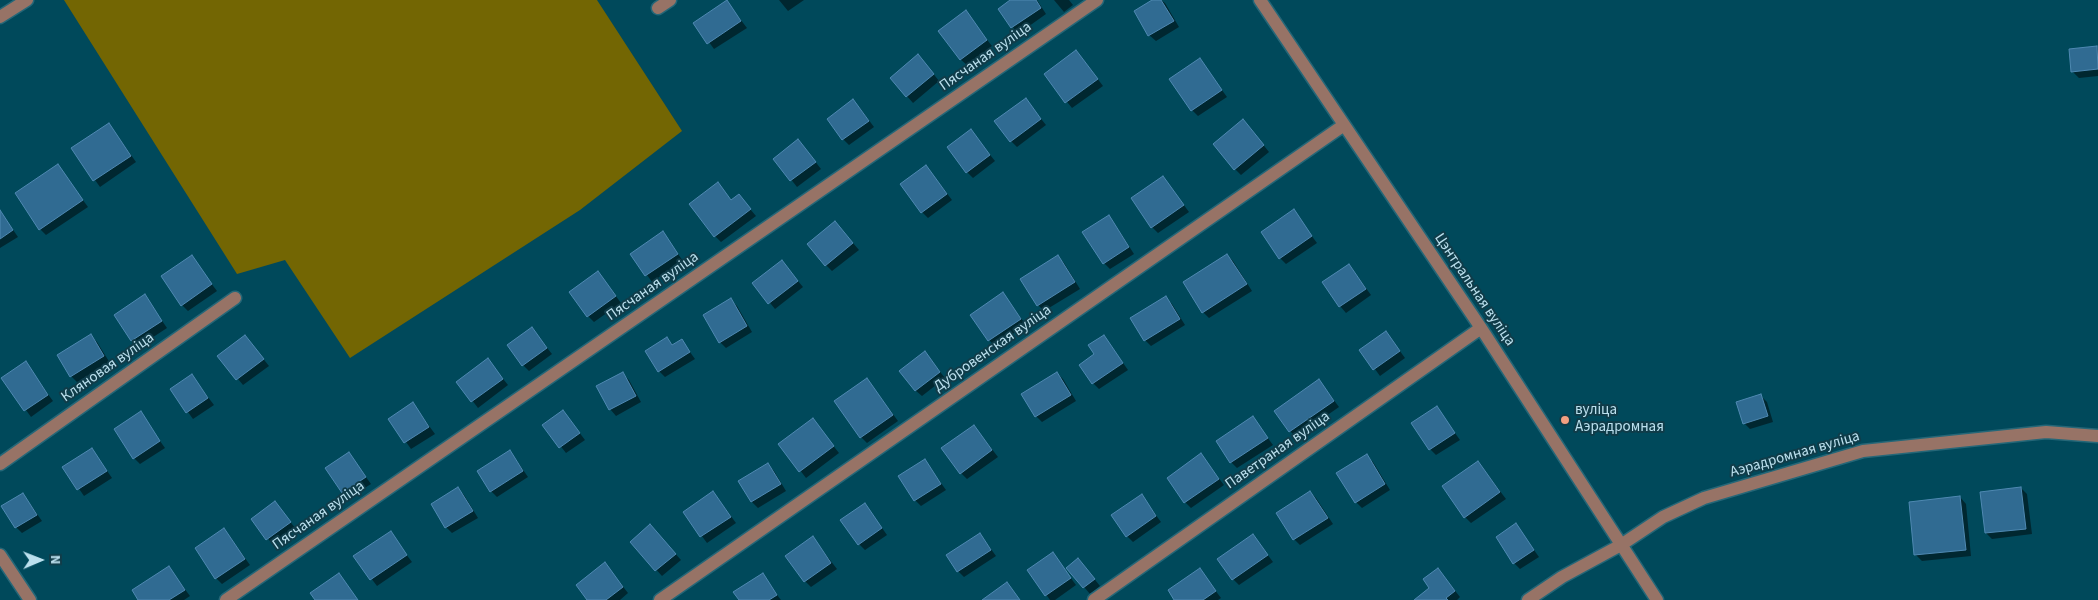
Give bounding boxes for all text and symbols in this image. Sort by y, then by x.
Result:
street label: Пясчаная вуліца [937,19,1035,95]
street label: Цэнтральная вуліца [1430,230,1518,350]
street label: Пясчаная вуліца [604,249,702,325]
street label: Дубровенская вуліца [931,302,1055,396]
street label: Кляновая вуліца [58,329,158,407]
place label: вуліца Аэрадромная [1575,402,1664,437]
street label: Паветраная вуліца [1222,408,1334,494]
marker: вуліца Аэрадромная [1559,414,1571,426]
street label: Аэрадромная вуліца [1728,428,1862,482]
street label: Пясчаная вуліца [270,478,368,554]
north arrow [15,535,65,585]
text: N [45,555,65,565]

